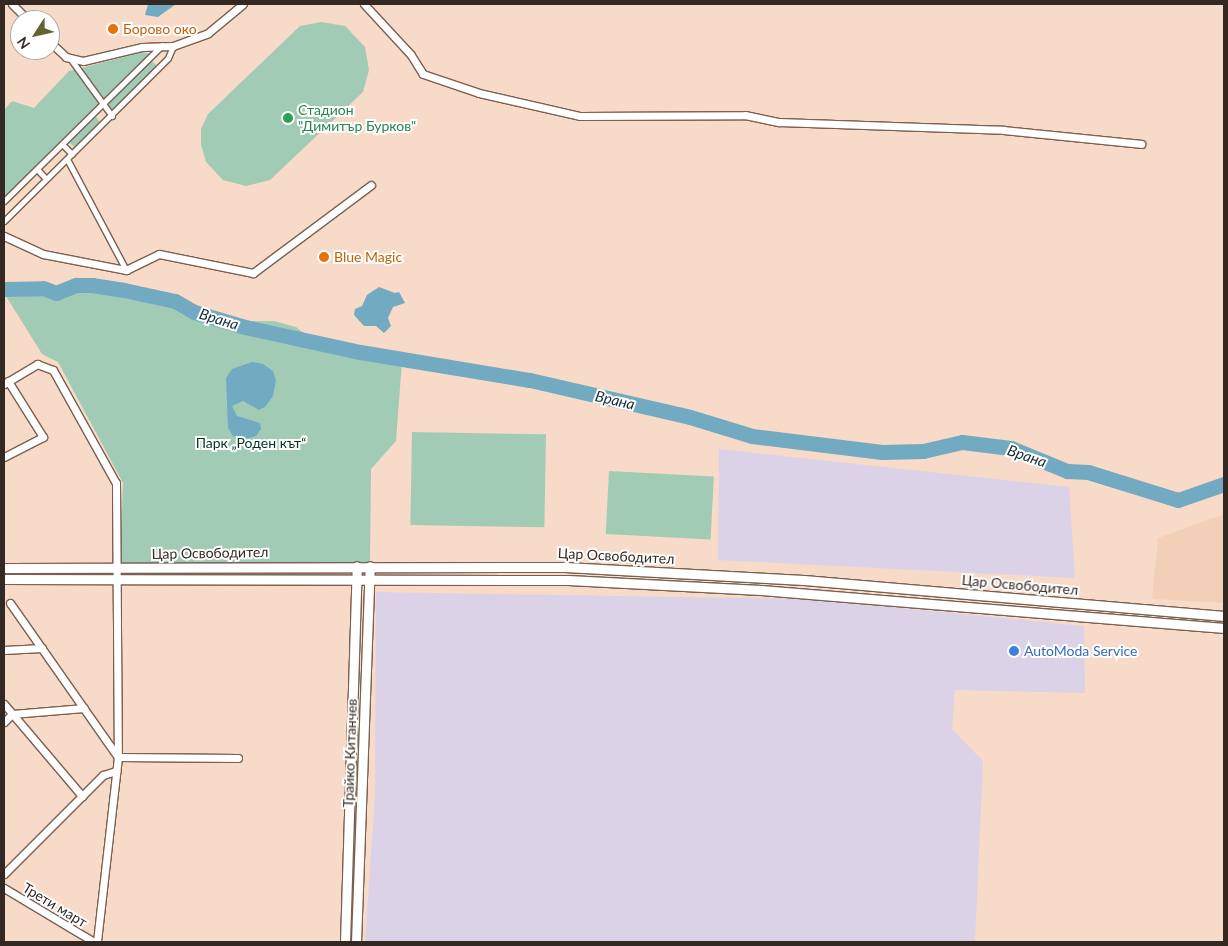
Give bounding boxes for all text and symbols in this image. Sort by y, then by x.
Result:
north arrow [10,10,60,60]
place label: Борово око [123,21,197,37]
marker: Борово око [107,23,119,35]
text: N [13,34,33,53]
place label: Стадион "Димитър Бурков" [298,102,416,134]
marker: Стадион "Димитър Бурков" [282,112,294,124]
place label: Blue Magic [334,249,402,265]
marker: Blue Magic [318,251,330,263]
water label: Врана [197,305,241,333]
water label: Врана [593,387,637,413]
park label: Парк „Роден кът“ [196,435,306,451]
water label: Врана [1005,441,1049,471]
street label: Цар Освободител [151,544,269,562]
street label: Цар Освободител [557,545,675,567]
street label: Цар Освободител [961,572,1079,598]
place label: AutoModa Service [1024,643,1137,659]
marker: AutoModa Service [1008,645,1020,657]
street label: Трайко Китанчев [340,698,360,808]
street label: Трети март [20,879,90,931]

